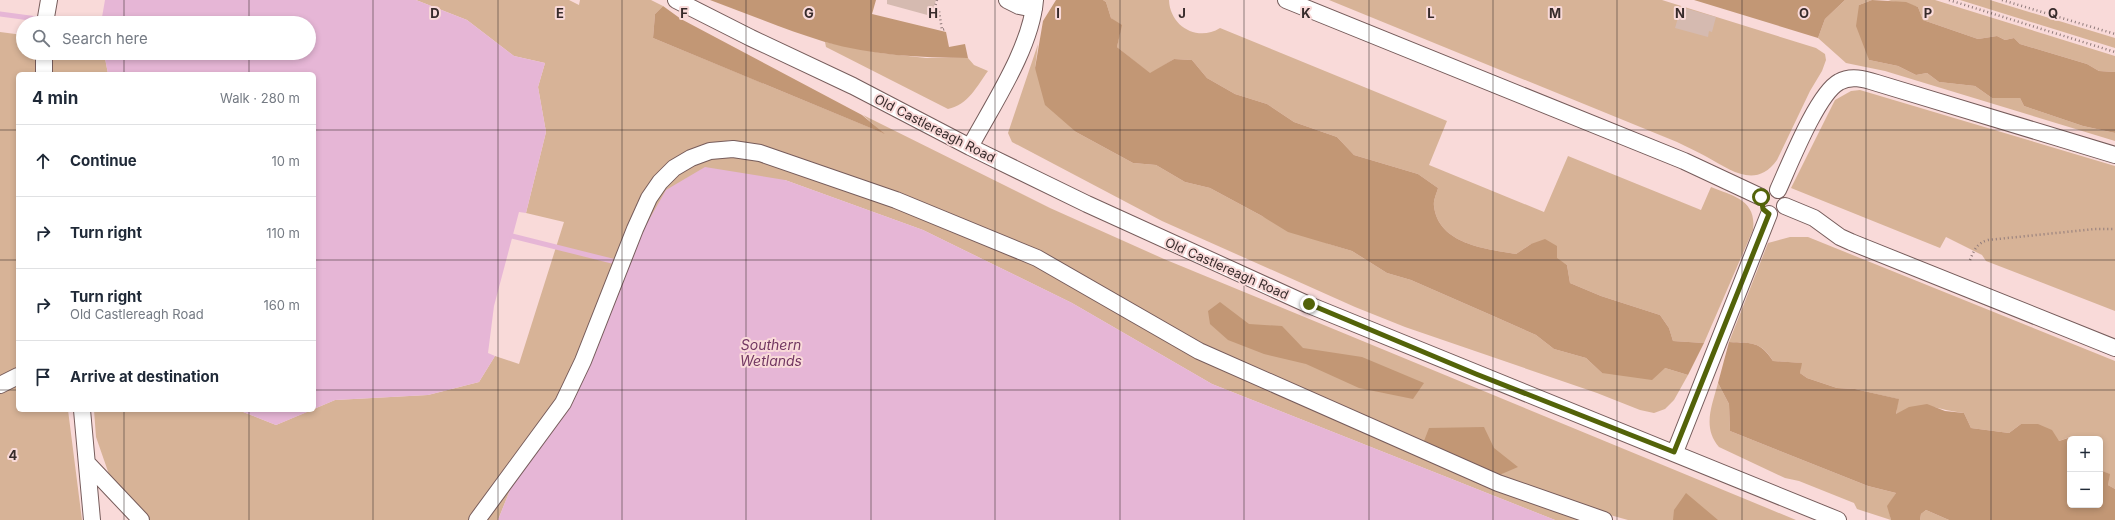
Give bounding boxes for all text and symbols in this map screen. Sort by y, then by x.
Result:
text: D [430,5,440,21]
text: E [556,5,564,21]
text: F [680,5,688,21]
text: G [804,5,814,21]
text: H [928,5,938,21]
text: I [1056,5,1060,21]
text: J [1178,5,1186,21]
text: K [1301,5,1311,21]
text: L [1427,5,1435,21]
text: M [1549,5,1561,21]
text: N [1675,5,1685,21]
text: O [1799,5,1809,21]
text: P [1924,5,1932,21]
text: Q [2048,5,2058,21]
search box [16,16,316,60]
icon: search [30,27,52,49]
text: Search here [62,29,148,48]
text: 4 min [32,88,78,108]
text: Walk · 280 m [220,90,300,106]
street label: Old Castlereagh Road [872,91,998,165]
icon: ahead [32,150,54,172]
text: Continue [70,151,137,170]
text: 10 m [271,153,300,169]
route start [1752,188,1770,206]
icon: right [32,222,54,244]
text: Turn right [70,223,142,242]
text: 110 m [266,225,300,241]
street label: Old Castlereagh Road [1163,234,1291,302]
text: Turn right [70,287,142,306]
icon: right [32,294,54,316]
route end [1300,295,1318,313]
text: 160 m [263,297,300,313]
text: Old Castlereagh Road [70,306,204,322]
water label: Southern Wetlands [740,336,802,369]
icon: arrive [32,366,54,388]
text: Arrive at destination [70,367,219,386]
map controls [2067,436,2103,508]
button: + [2067,436,2103,472]
text: 4 [9,447,18,463]
button: − [2067,472,2103,508]

